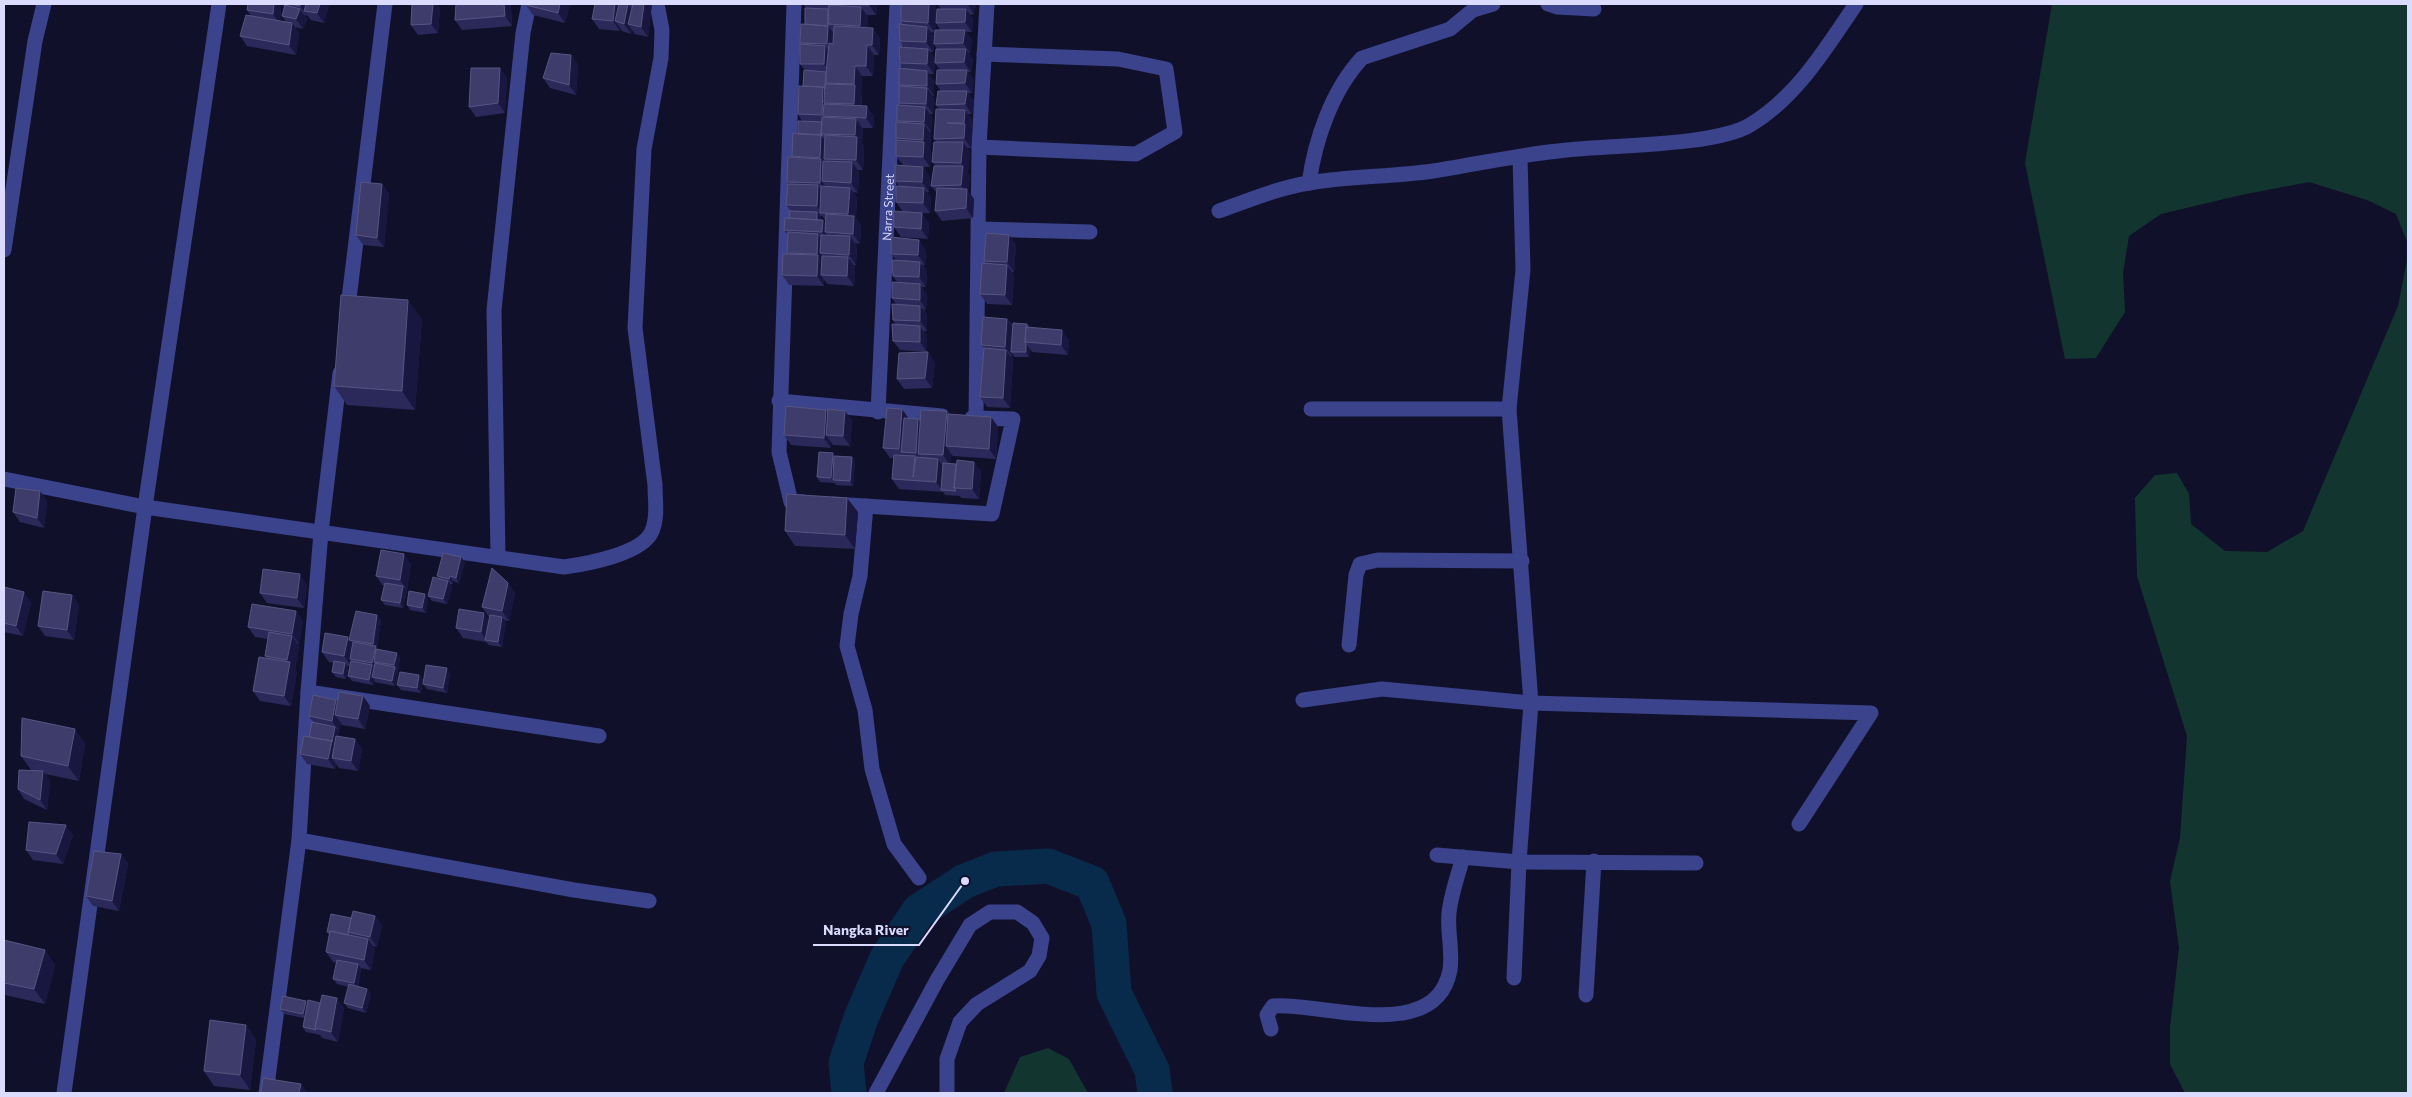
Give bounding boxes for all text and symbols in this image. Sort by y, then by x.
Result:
street label: Narra Street [879,173,896,241]
callout: Nangka River [813,916,919,945]
text: Nangka River [823,921,909,938]

